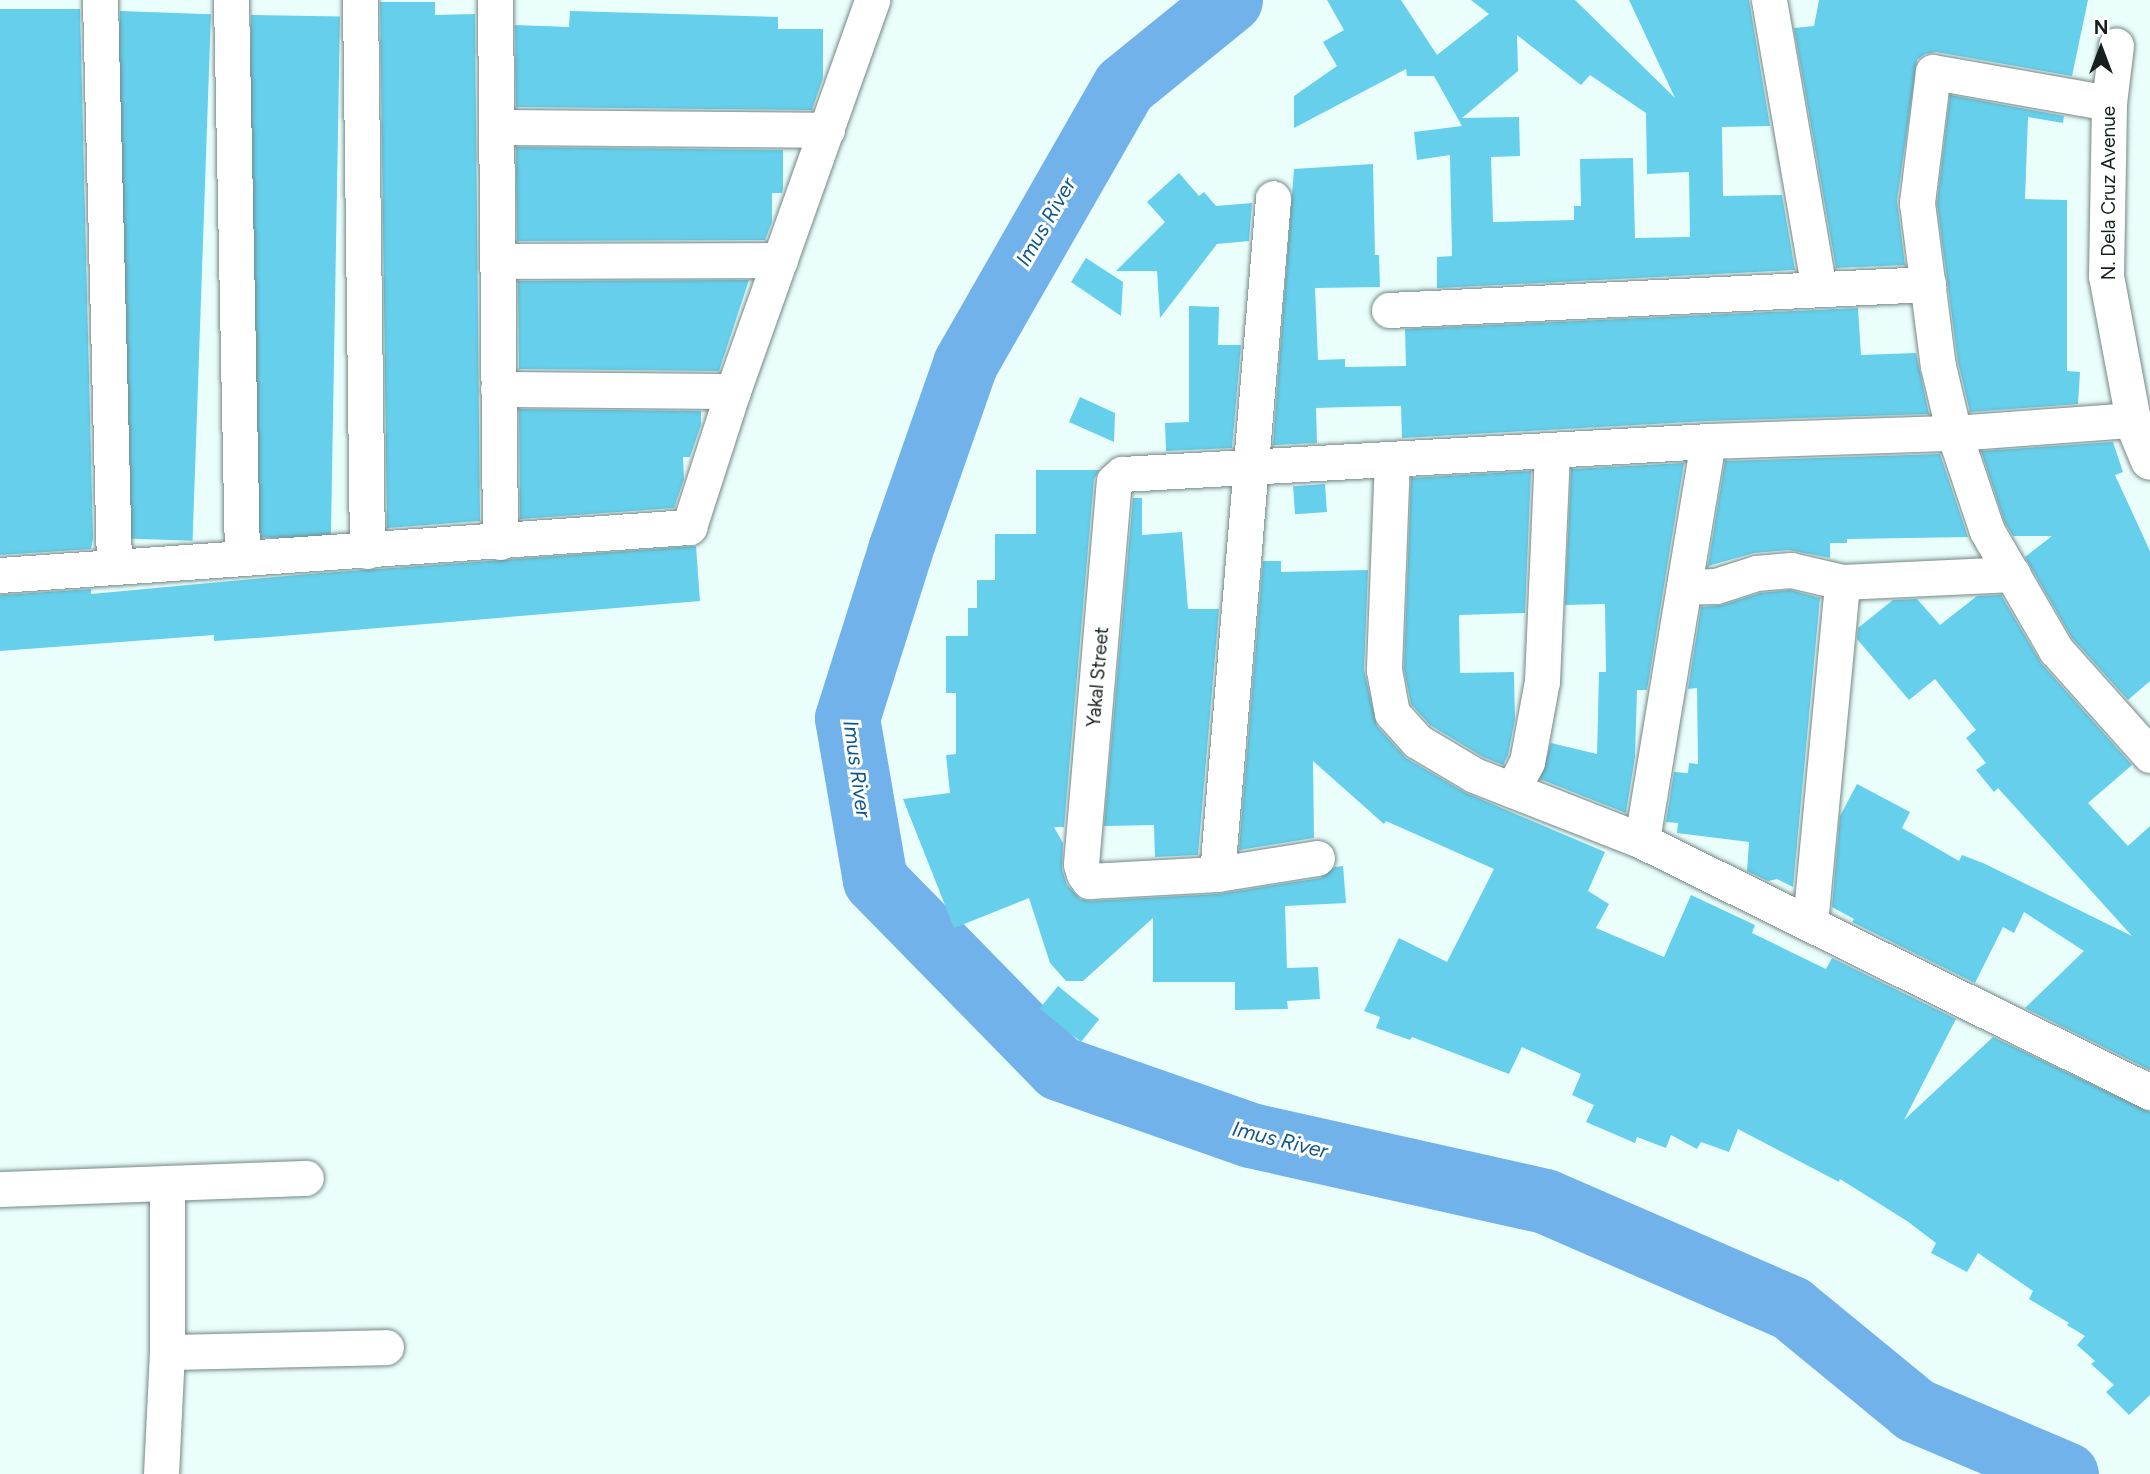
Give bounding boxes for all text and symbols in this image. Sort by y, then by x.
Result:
north arrow [2066,14,2136,84]
text: N [2094,16,2108,39]
street label: N. Dela Cruz Avenue [2098,106,2120,280]
water label: Imus River [1011,173,1081,271]
street label: Yakal Street [1082,626,1114,728]
water label: Imus River [838,719,876,819]
water label: Imus River [1230,1116,1330,1164]

